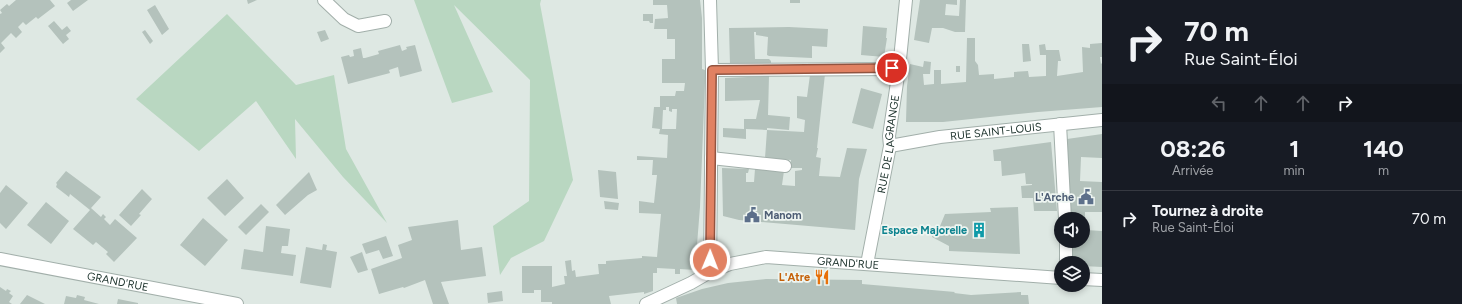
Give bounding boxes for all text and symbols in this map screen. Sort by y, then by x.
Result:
text: 70 m [1184,14,1249,48]
icon: right [1118,16,1170,68]
text: Rue Saint-Éloi [1184,48,1298,70]
pin [875,51,909,85]
icon: arrive [881,57,903,79]
icon: left [1208,92,1230,114]
icon: ahead [1250,92,1272,114]
icon: ahead [1292,92,1314,114]
icon: right [1334,92,1356,114]
street label: RUE DE LAGRANGE [875,94,902,195]
street label: RUE SAINT-LOUIS [950,120,1043,143]
text: 08:26 [1160,134,1225,163]
text: 1 [1289,134,1299,163]
text: 140 [1363,134,1404,163]
text: Arrivée [1172,163,1213,178]
text: min [1284,163,1305,178]
text: m [1378,163,1389,178]
public building icon: L'Arche [1077,188,1095,206]
place label: L'Arche [1035,191,1074,204]
text: Tournez à droite [1152,202,1263,220]
public building icon: Manom [743,206,761,224]
icon: right [1118,208,1140,230]
place label: Manom [764,209,802,222]
text: 70 m [1412,210,1446,228]
map controls [1054,212,1090,292]
button: sound [1054,212,1090,248]
text: Rue Saint-Éloi [1152,220,1234,235]
building icon: Espace Majorelle [970,221,988,239]
place label: Espace Majorelle [882,224,967,237]
position arrow [689,239,731,281]
street label: GRAND'RUE [816,255,879,272]
button: layers [1054,256,1090,292]
restaurant icon: L'Atre [813,268,831,286]
street label: GRAND'RUE [86,270,150,294]
place label: L'Atre [779,271,810,284]

